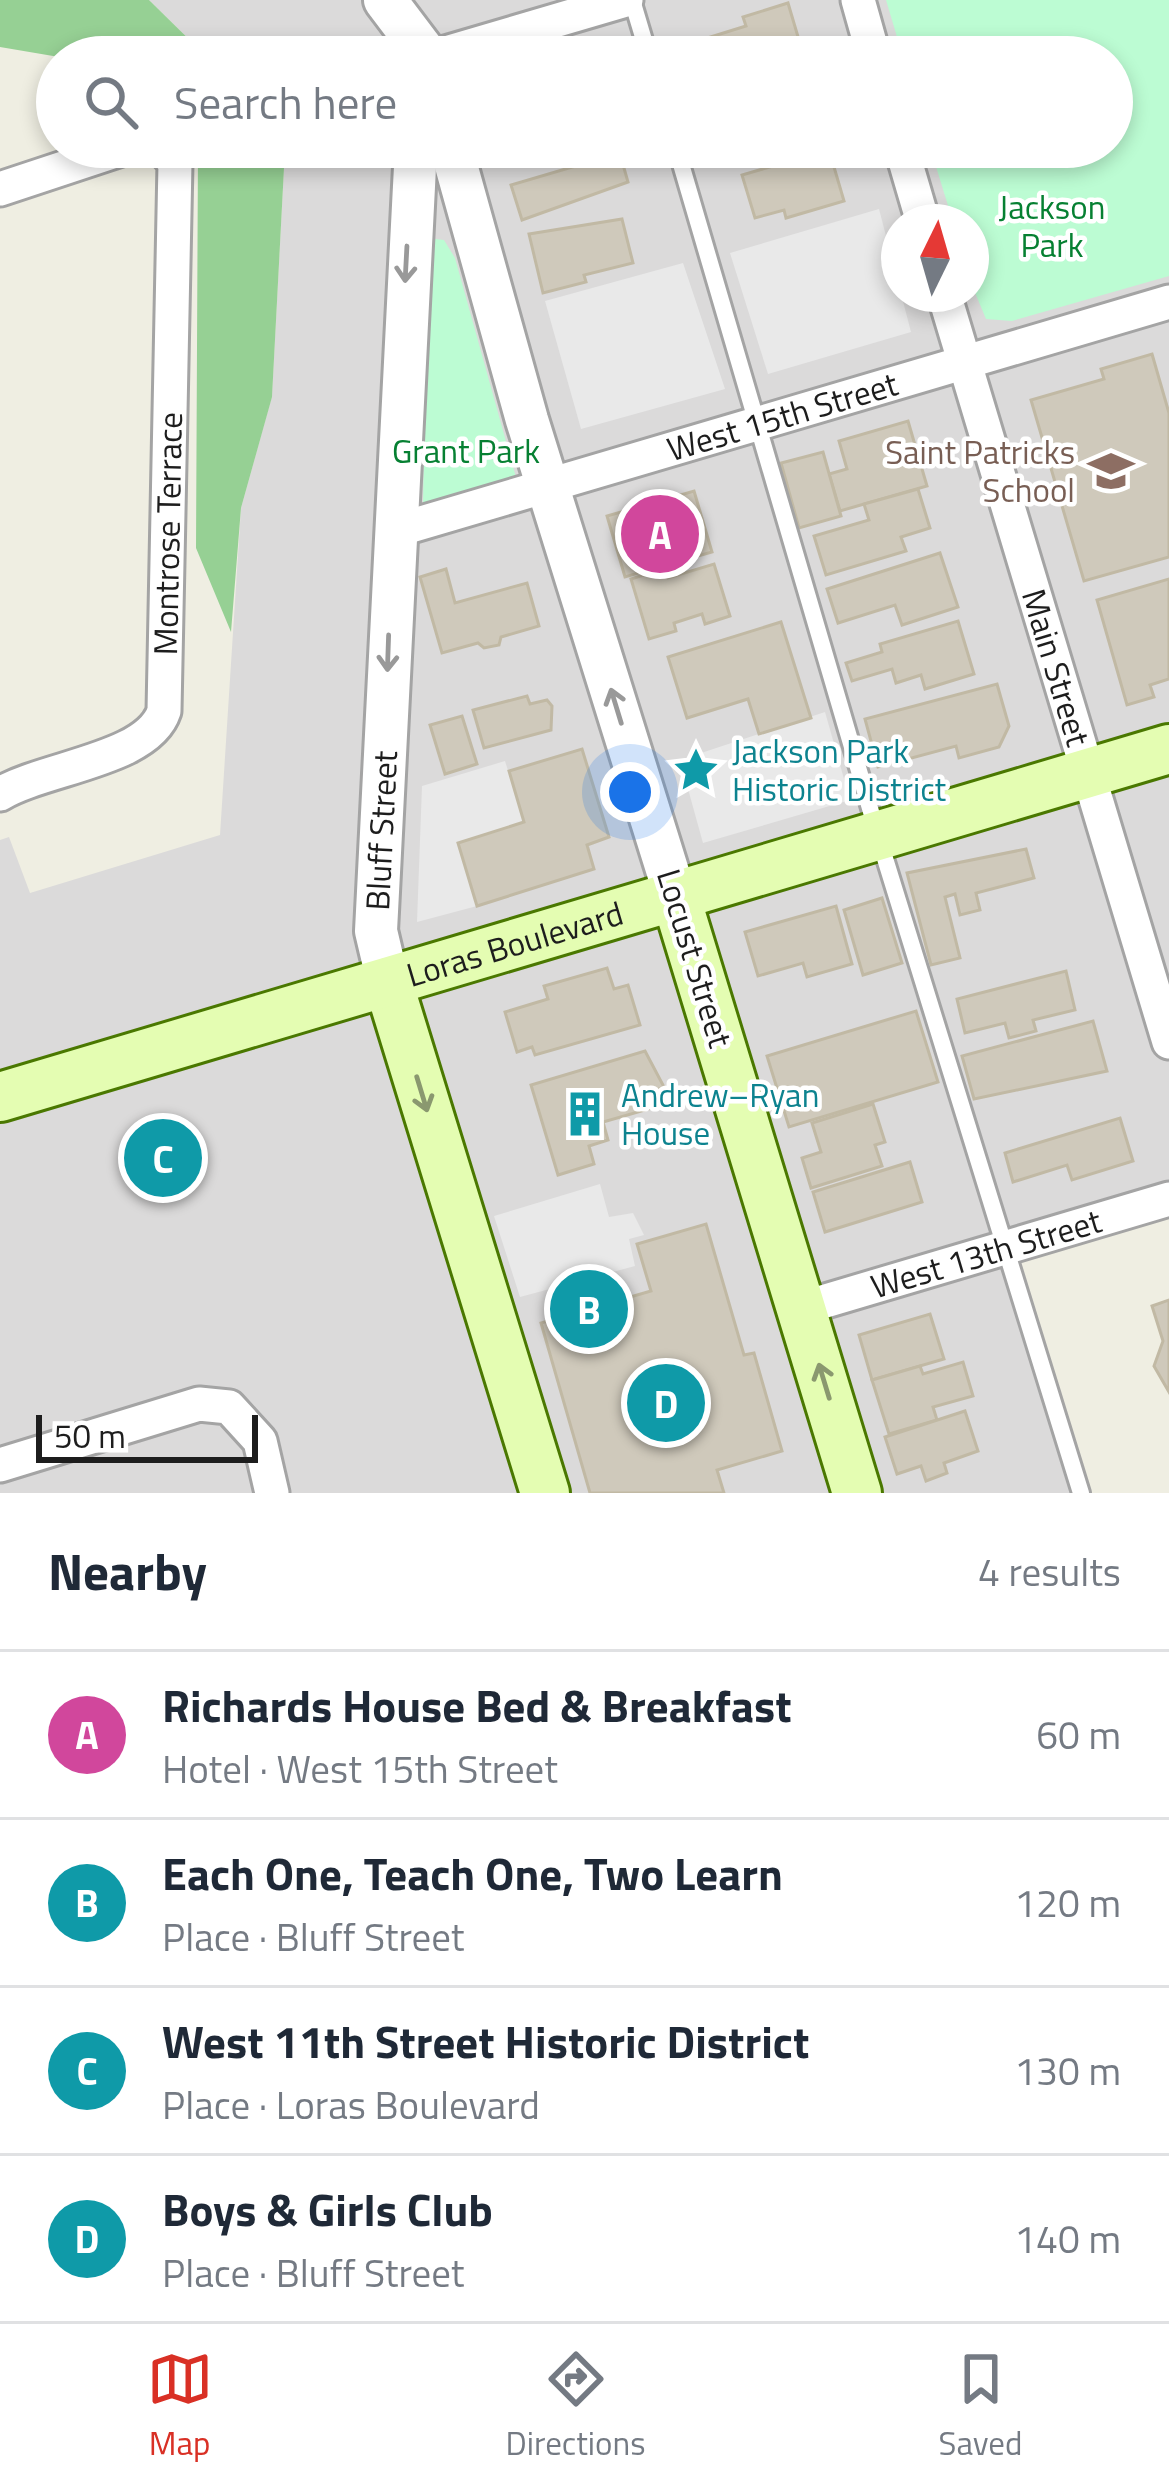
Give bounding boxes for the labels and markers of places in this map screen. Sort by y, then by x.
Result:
place label: Saint Patricks School [885,427,1075,515]
school or university icon: Saint Patricks School [1086,446,1136,496]
pin: A [621,489,699,579]
place label: Jackson Park Historic District [732,726,947,814]
place icon: Jackson Park Historic District [671,745,721,795]
place label: Andrew–Ryan House [621,1070,819,1158]
building icon: Andrew–Ryan House [560,1089,610,1139]
pin: C [124,1113,202,1203]
pin: B [550,1264,628,1354]
pin: D [627,1358,705,1448]

